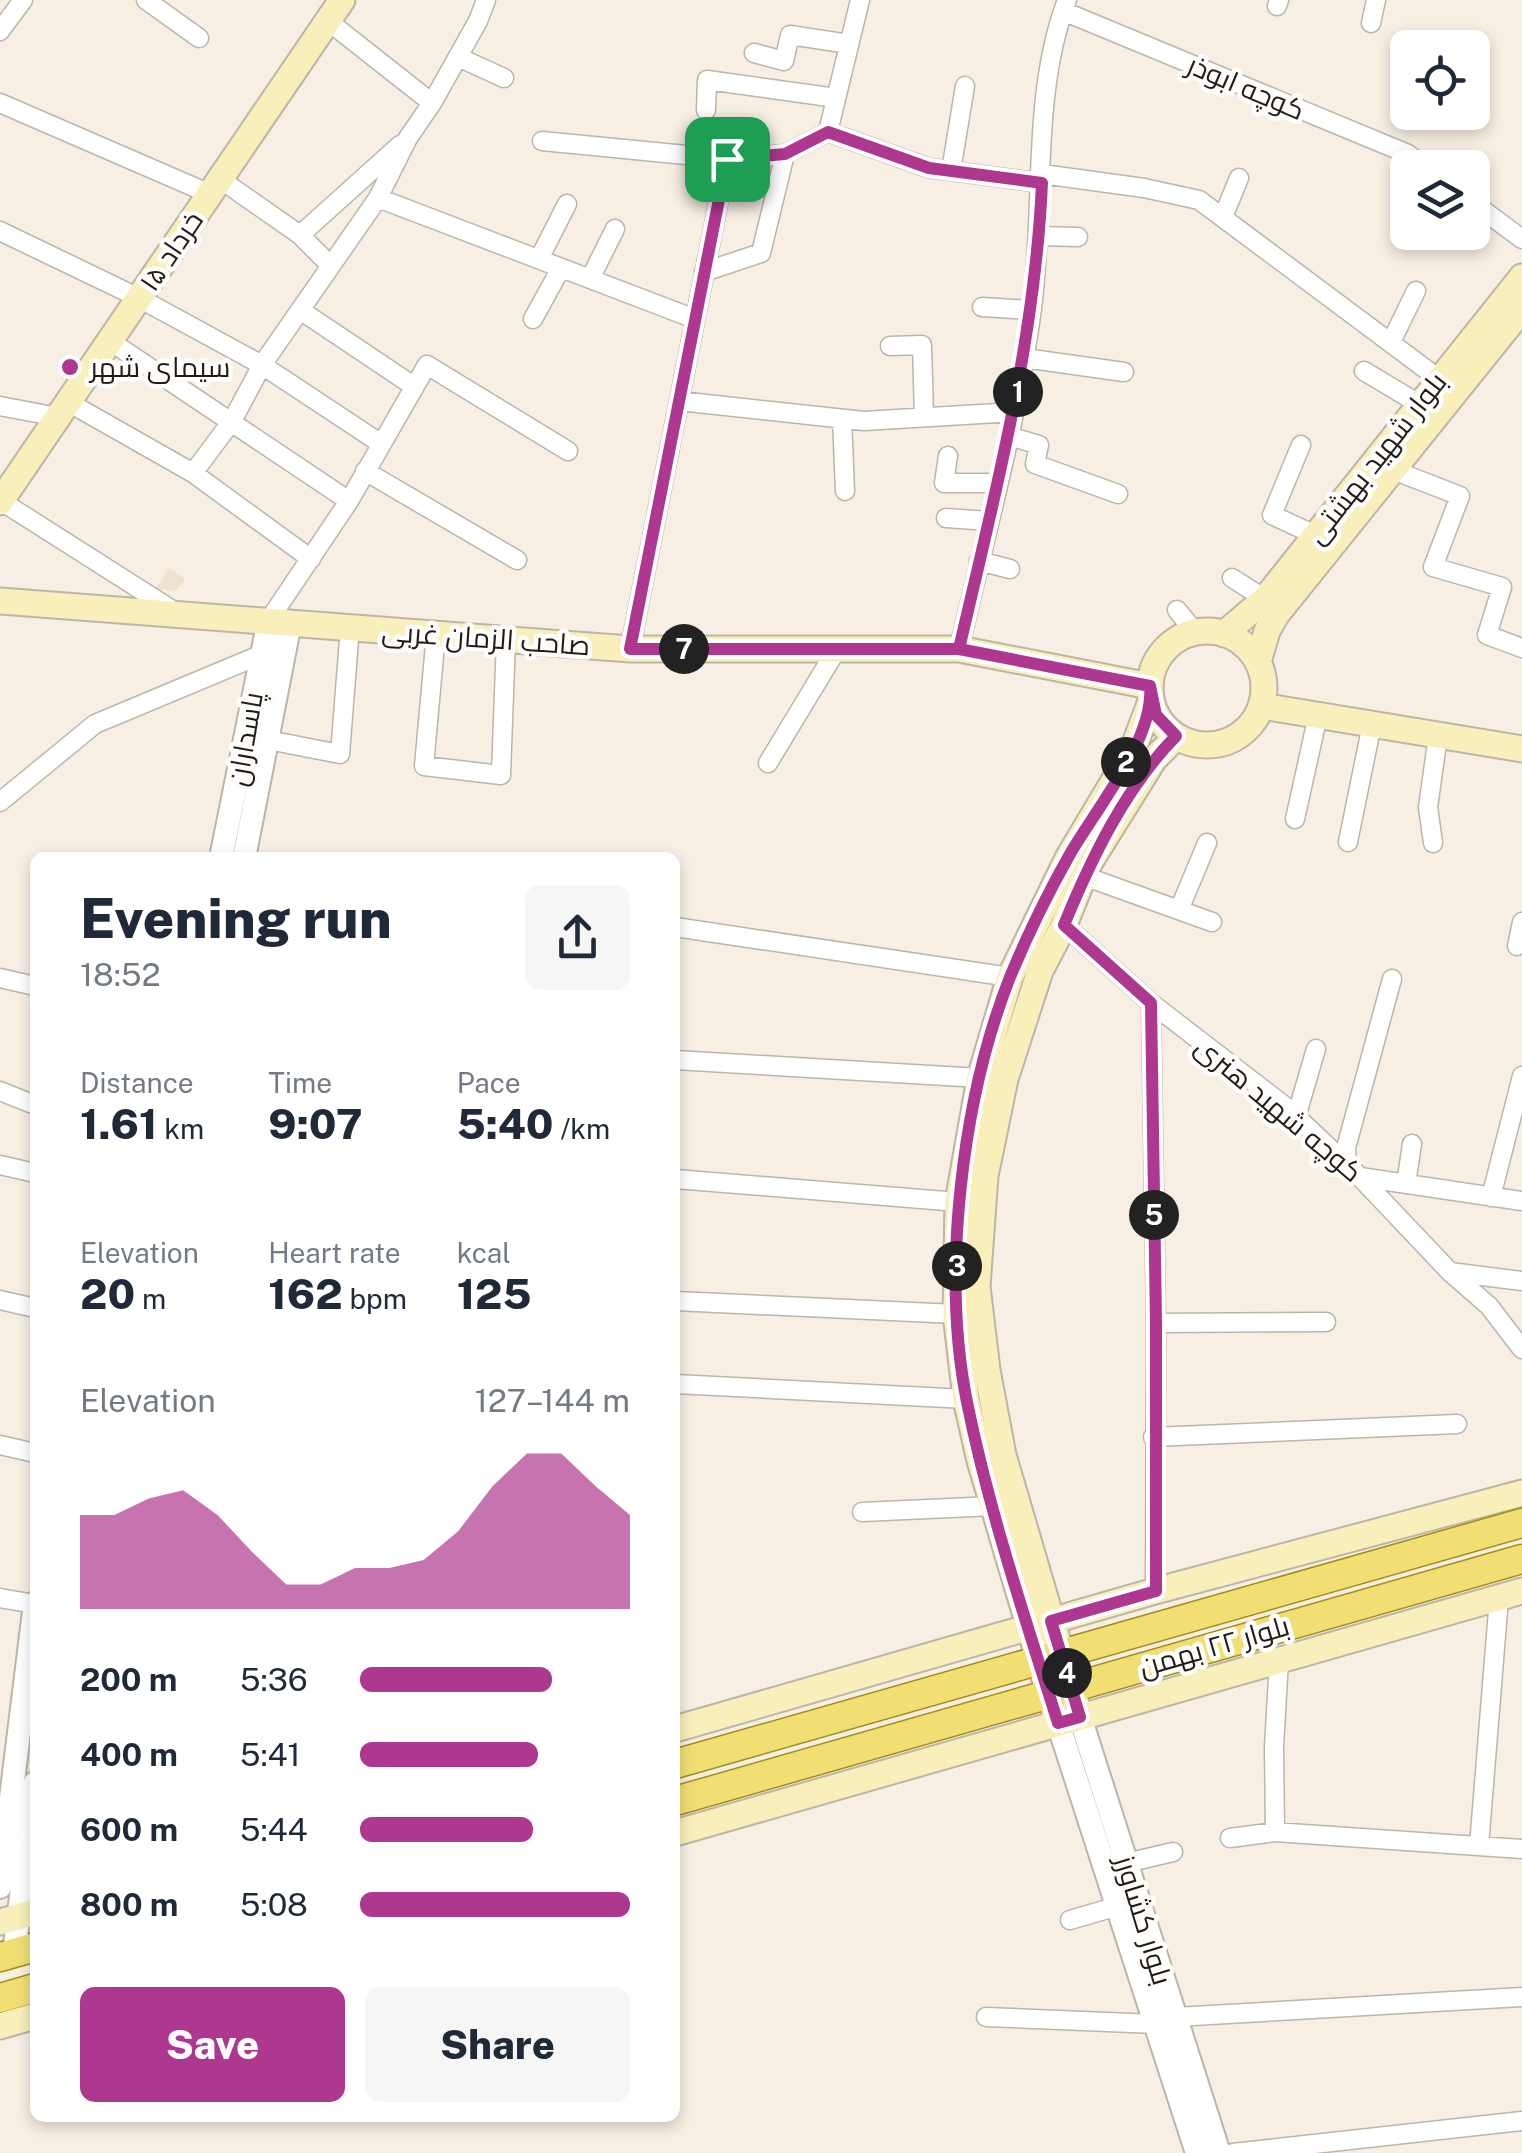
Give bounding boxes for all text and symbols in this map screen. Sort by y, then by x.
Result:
map controls [1390,30,1490,250]
button: locate [1390,30,1490,130]
street label: کوچه ابوذر [1180,46,1310,129]
pin [685,117,770,202]
icon: arrive [700,132,755,187]
button: layers [1390,150,1490,250]
street label: ۱۵ خرداد [132,204,209,297]
place label: سیمای شهر [88,350,230,384]
marker: سیمای شهر [59,356,81,378]
street label: بلوار شهید بهشتی [1298,365,1454,551]
pin: 1 [993,367,1043,417]
text: 1 [1012,375,1024,408]
street label: صاحب الزمان غربی [381,614,591,662]
pin: 7 [659,624,709,674]
text: 7 [675,632,693,665]
street label: پاسداران [220,689,272,789]
pin: 2 [1101,737,1151,787]
text: 2 [1117,745,1135,778]
button: share [525,885,630,990]
text: Evening run [80,886,392,950]
text: 18:52 [80,956,161,993]
street label: کوچه شهید هنری [1187,1029,1370,1190]
text: Distance [80,1066,194,1099]
text: Time [268,1066,332,1099]
text: Pace [457,1066,521,1099]
text: 1.61 [80,1099,157,1148]
text: 9:07 [268,1099,363,1148]
text: 5:40 [457,1099,554,1148]
text: km [157,1112,204,1145]
text: /km [554,1112,610,1145]
pin: 5 [1129,1190,1179,1240]
text: 5 [1145,1198,1163,1231]
text: Elevation [80,1236,199,1269]
text: Heart rate [268,1236,401,1269]
text: kcal [457,1236,511,1269]
pin: 3 [932,1241,982,1291]
text: 3 [948,1249,966,1282]
text: 20 [80,1269,135,1318]
text: 162 [268,1269,343,1318]
text: 125 [457,1269,531,1318]
text: m [135,1282,166,1315]
text: bpm [343,1282,407,1315]
text: Elevation [80,1382,216,1419]
text: 127–144 m [475,1382,630,1419]
street label: بلوار ۲۲ بهمن [1135,1608,1293,1684]
pin: 4 [1042,1648,1092,1698]
text: 4 [1058,1656,1076,1689]
text: 200 m [80,1661,177,1698]
text: 5:36 [240,1661,308,1698]
text: 400 m [80,1736,178,1773]
text: 5:41 [240,1736,301,1773]
text: 600 m [80,1811,178,1848]
text: 5:44 [240,1811,308,1848]
street label: بلوار کشاورز [1109,1849,1180,1989]
text: 800 m [80,1886,178,1923]
text: 5:08 [240,1886,308,1923]
button: Save [80,1987,345,2102]
button: Share [365,1987,630,2102]

